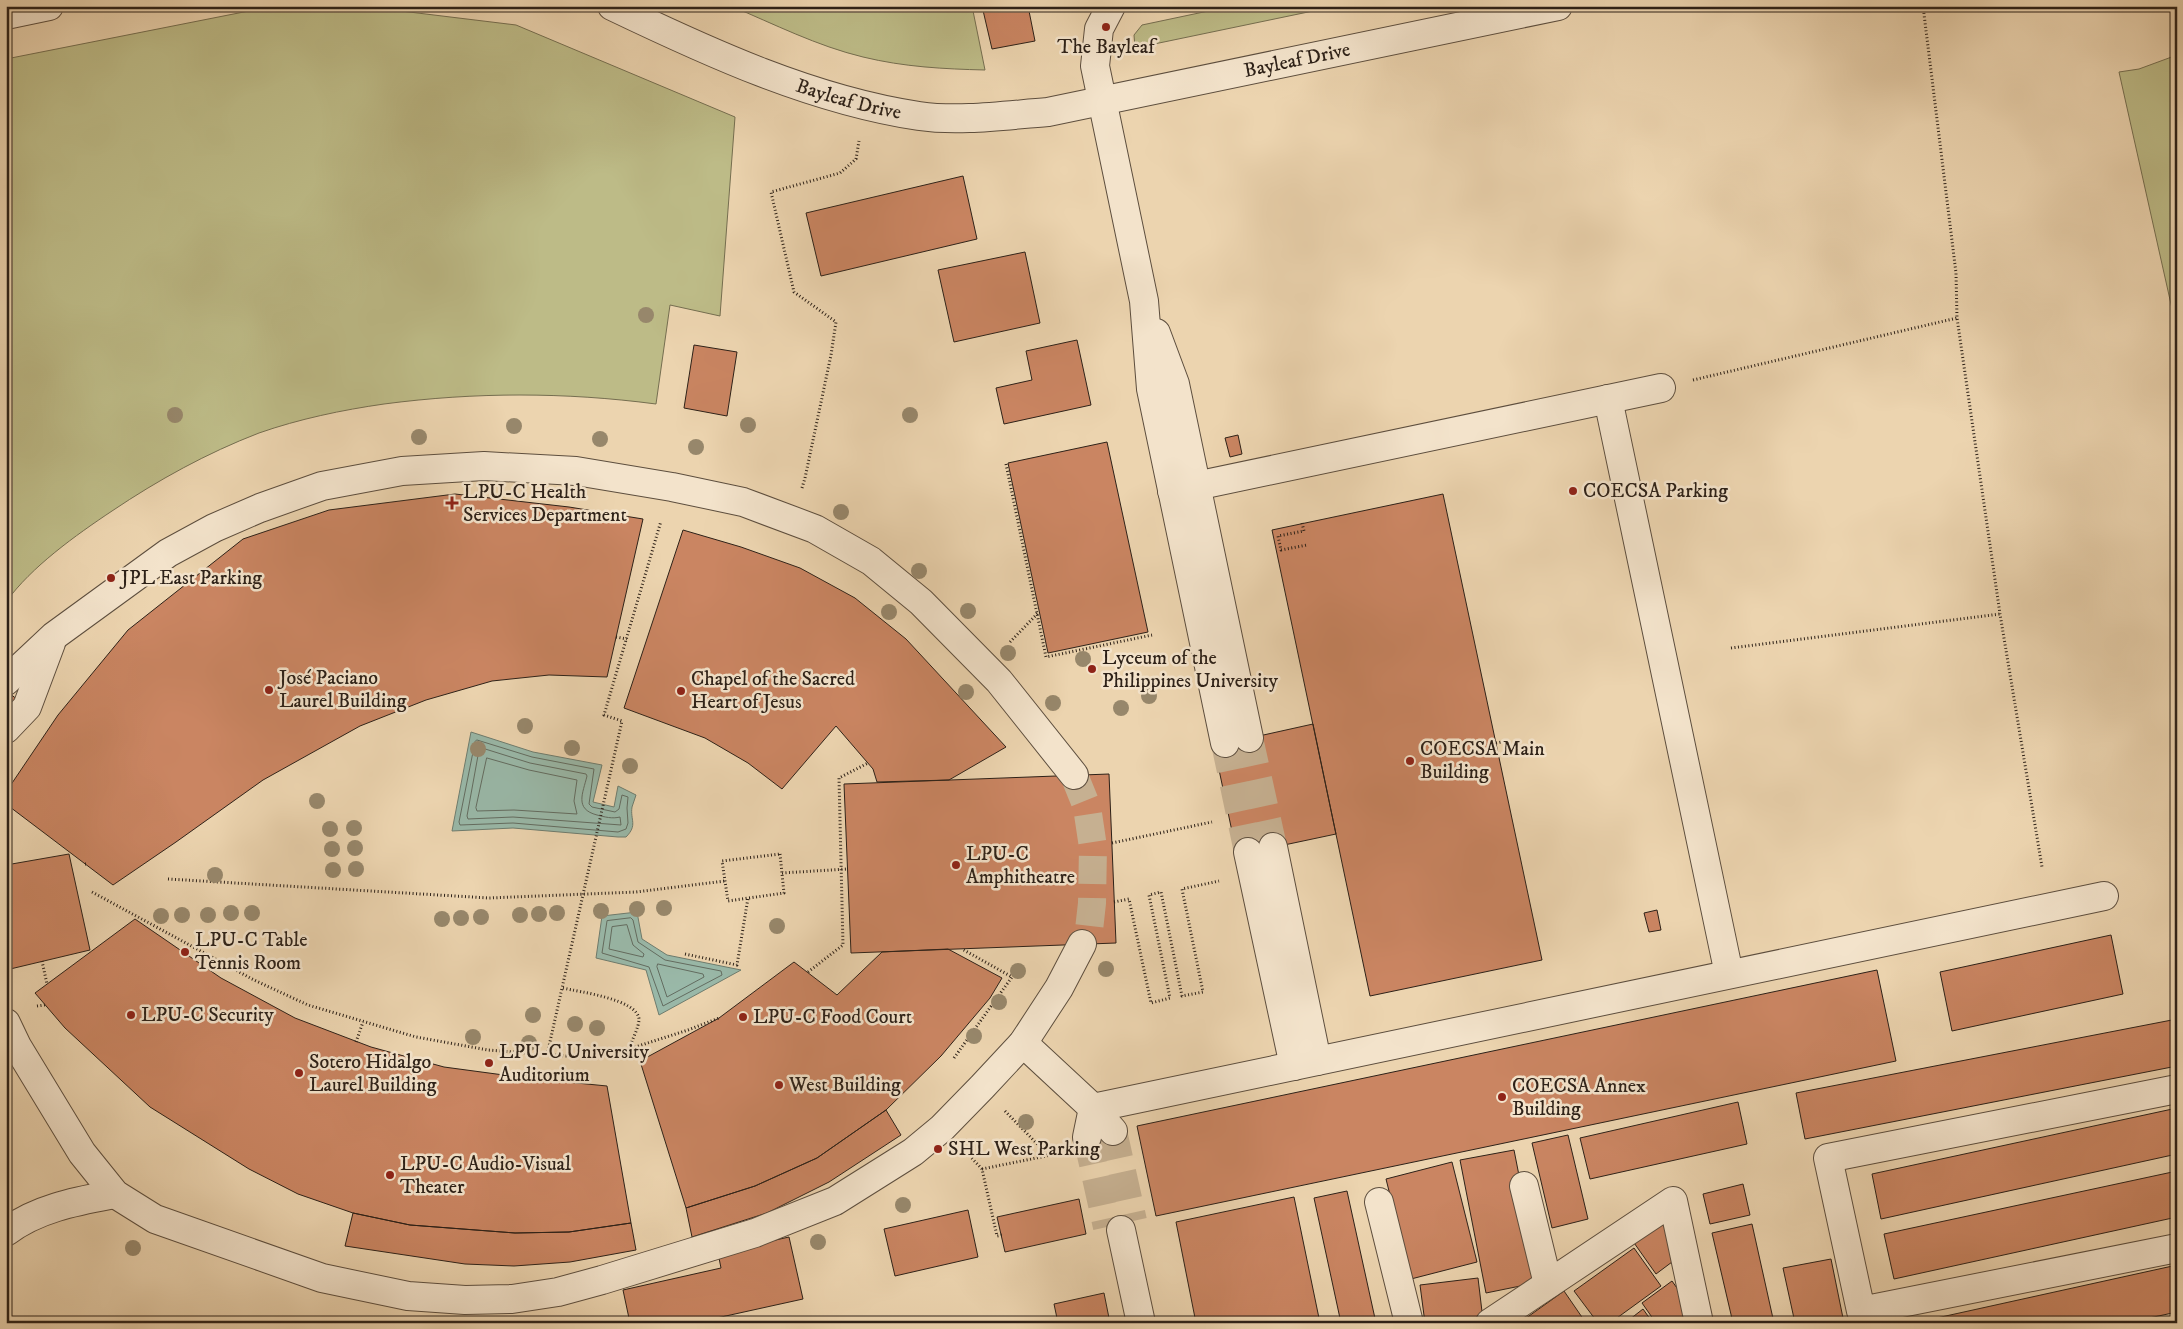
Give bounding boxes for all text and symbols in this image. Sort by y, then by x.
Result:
marker: The Bayleaf [1100,21,1112,33]
place label: The Bayleaf [1057,35,1158,60]
street label: Bayleaf Drive [1242,37,1352,83]
street label: Bayleaf Drive [793,73,903,125]
place label: COECSA Parking [1583,479,1728,504]
place label: LPU-C Health Services Department [463,480,627,528]
marker: COECSA Parking [1567,485,1579,497]
marker: LPU-C Health Services Department [445,496,459,510]
place label: JPL East Parking [119,566,262,591]
marker: JPL East Parking [105,572,117,584]
place label: Lyceum of the Philippines University [1102,646,1279,694]
marker: Lyceum of the Philippines University [1086,663,1098,675]
place label: José Paciano Laurel Building [277,666,407,714]
place label: Chapel of the Sacred Heart of Jesus [691,667,855,715]
marker: José Paciano Laurel Building [263,684,275,696]
marker: Chapel of the Sacred Heart of Jesus [675,685,687,697]
place label: COECSA Main Building [1420,737,1545,785]
marker: COECSA Main Building [1404,755,1416,767]
place label: LPU-C Amphitheatre [966,842,1075,890]
marker: LPU-C Amphitheatre [950,859,962,871]
place label: LPU-C Table Tennis Room [195,928,308,976]
marker: LPU-C Table Tennis Room [179,946,191,958]
place label: LPU-C Security [141,1003,274,1028]
place label: LPU-C Food Court [753,1005,912,1030]
marker: LPU-C Security [125,1009,137,1021]
marker: LPU-C Food Court [737,1011,749,1023]
place label: LPU-C University Auditorium [499,1040,649,1088]
place label: Sotero Hidalgo Laurel Building [309,1050,437,1098]
marker: LPU-C University Auditorium [483,1057,495,1069]
marker: Sotero Hidalgo Laurel Building [293,1067,305,1079]
place label: West Building [788,1073,901,1098]
place label: COECSA Annex Building [1512,1074,1646,1122]
marker: West Building [773,1079,785,1091]
marker: COECSA Annex Building [1496,1091,1508,1103]
place label: SHL West Parking [948,1137,1100,1162]
marker: SHL West Parking [932,1143,944,1155]
place label: LPU-C Audio-Visual Theater [400,1152,571,1200]
marker: LPU-C Audio-Visual Theater [384,1169,396,1181]

